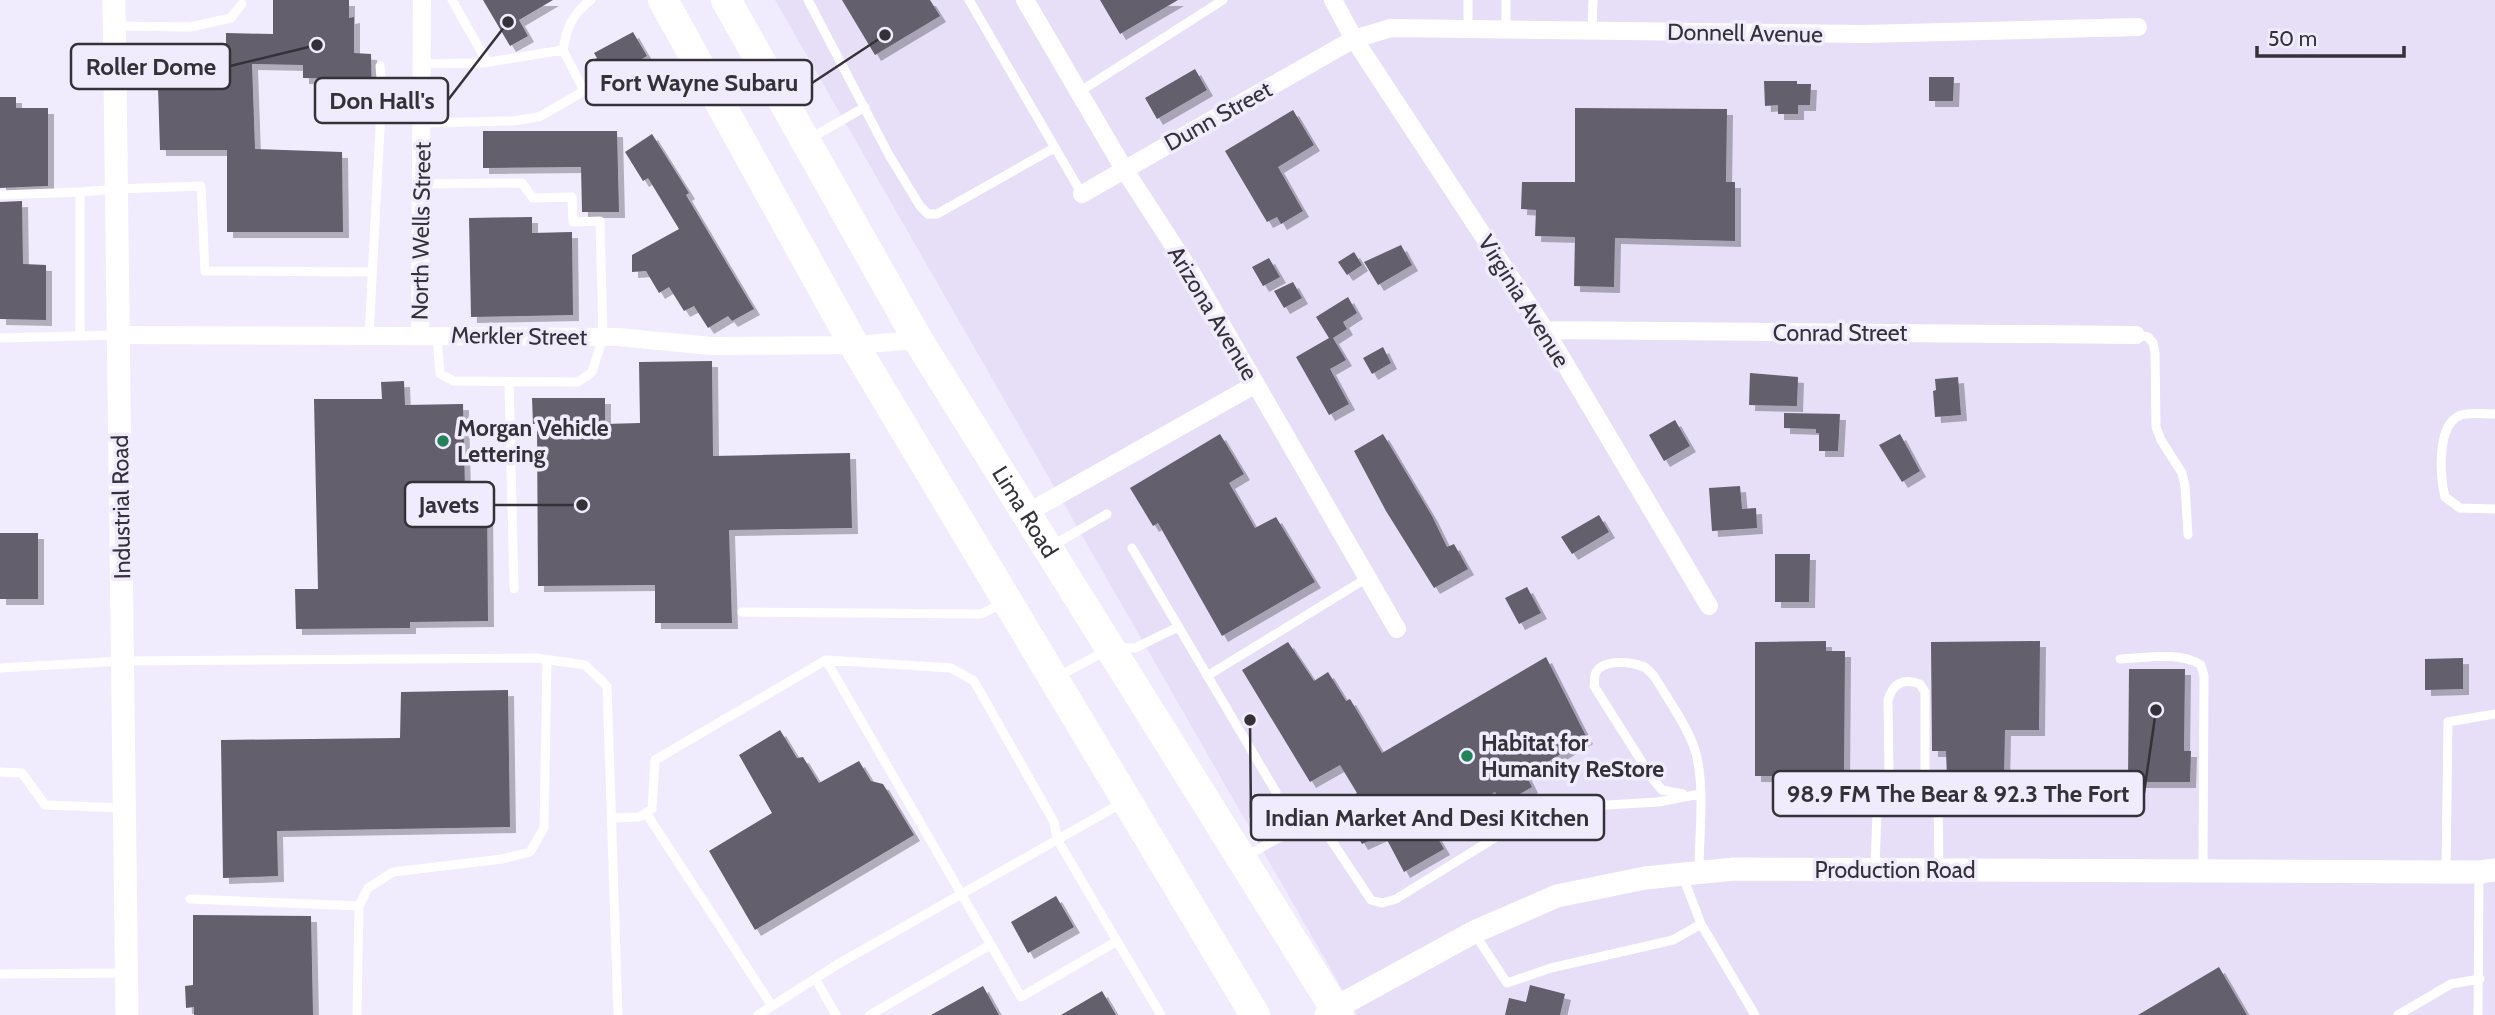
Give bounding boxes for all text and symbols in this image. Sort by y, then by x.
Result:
scale bar [2257,14,2404,58]
street label: Donnell Avenue [1667,18,1823,48]
text: 50 m [2268,26,2317,51]
callout: Roller Dome [71,44,230,89]
text: Roller Dome [86,52,216,81]
callout: Fort Wayne Subaru [586,60,812,105]
text: Fort Wayne Subaru [600,68,798,97]
street label: Dunn Street [1159,75,1277,157]
callout: Don Hall's [315,78,448,123]
text: Don Hall's [329,86,435,115]
street label: North Wells Street [405,141,437,320]
street label: Virginia Avenue [1472,230,1576,373]
street label: Arizona Avenue [1162,241,1264,385]
street label: Conrad Street [1773,319,1908,347]
street label: Merkler Street [451,321,588,351]
place label: Morgan Vehicle Lettering [457,414,609,468]
marker: Morgan Vehicle Lettering [435,433,451,449]
street label: Industrial Road [106,435,136,579]
street label: Lima Road [986,461,1064,563]
callout: Javets [405,482,494,527]
text: Javets [418,490,479,519]
place label: Habitat for Humanity ReStore [1481,729,1664,783]
marker: Habitat for Humanity ReStore [1459,748,1475,764]
callout: 98.9 FM The Bear & 92.3 The Fort [1773,771,2144,816]
text: 98.9 FM The Bear & 92.3 The Fort [1787,779,2129,808]
callout: Indian Market And Desi Kitchen [1251,795,1604,840]
text: Indian Market And Desi Kitchen [1265,803,1589,832]
street label: Production Road [1814,856,1976,884]

